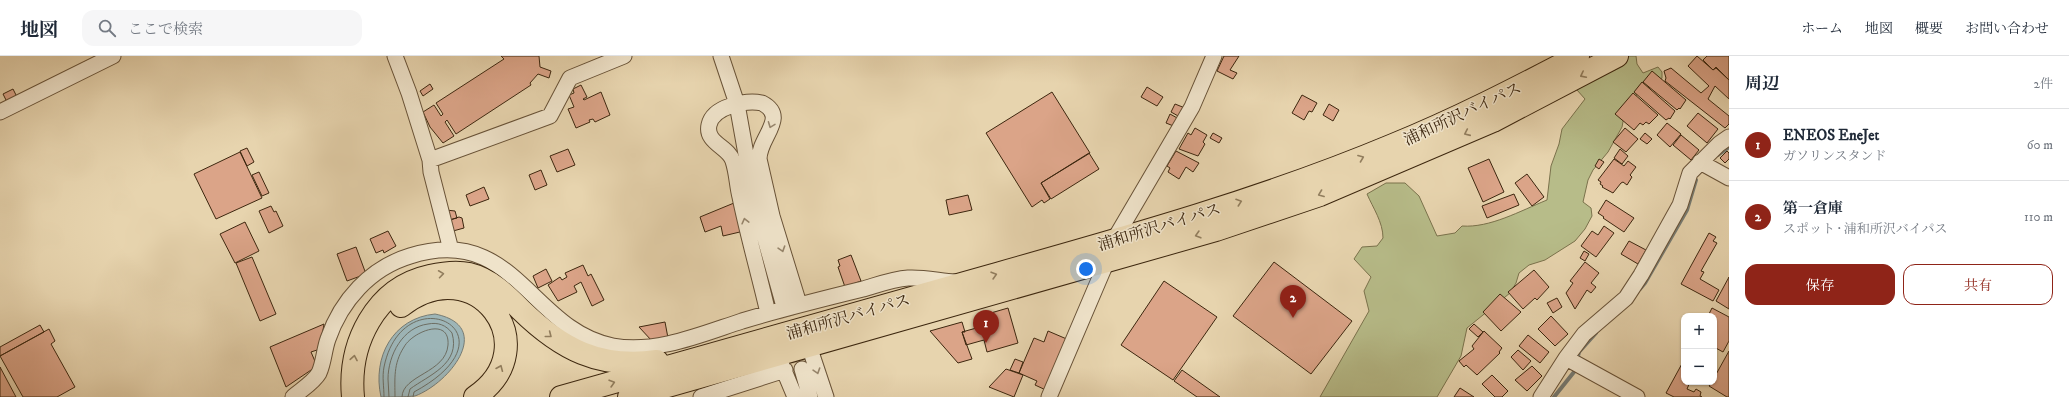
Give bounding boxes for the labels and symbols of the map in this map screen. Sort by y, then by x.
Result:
one-way arrow [1580,70,1587,78]
street label: 浦和所沢バイパス [1400,78,1525,150]
one-way arrow [768,122,776,129]
one-way arrow [1463,128,1471,136]
one-way arrow [1358,154,1365,162]
one-way arrow [1318,190,1325,198]
one-way arrow [1235,198,1242,206]
street label: 浦和所沢バイパス [1095,199,1223,255]
one-way arrow [742,218,750,224]
one-way arrow [1195,230,1202,239]
one-way arrow [777,245,785,252]
your location [1076,259,1096,279]
one-way arrow [438,270,444,279]
one-way arrow [990,271,997,280]
pin: 2 [1280,285,1306,318]
street label: 浦和所沢バイパス [784,290,912,344]
pin: 1 [973,310,999,343]
one-way arrow [545,330,552,337]
one-way arrow [349,355,358,361]
one-way arrow [495,364,503,371]
one-way arrow [812,368,821,375]
one-way arrow [609,379,616,388]

